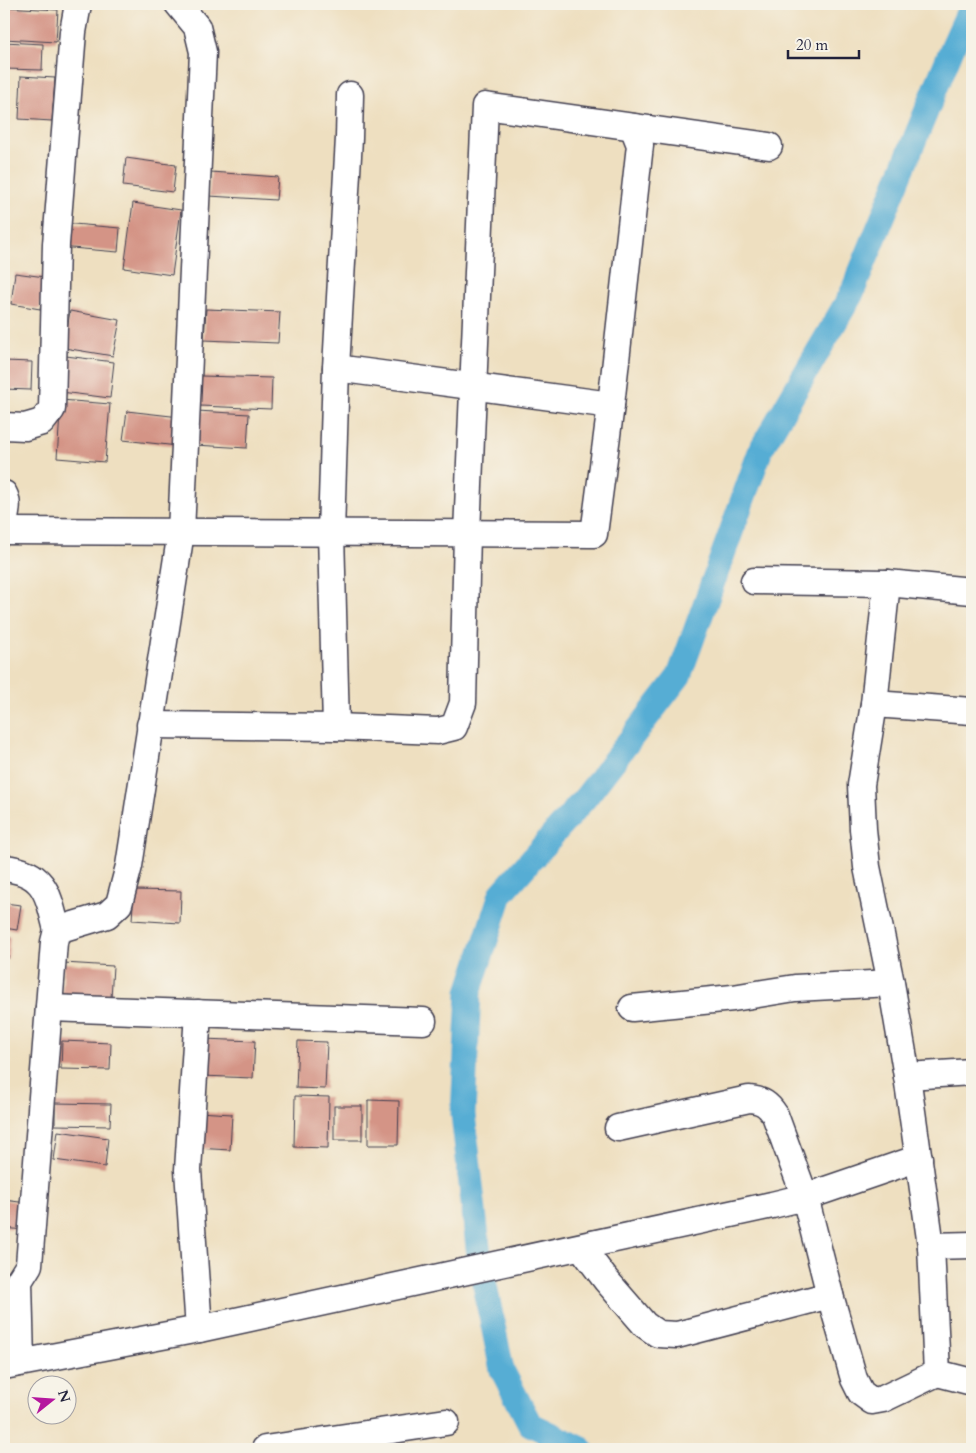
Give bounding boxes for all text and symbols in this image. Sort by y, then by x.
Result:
scale bar [788,28,860,60]
text: 20 m [796,35,828,55]
north arrow [28,1376,78,1426]
text: N [53,1388,75,1405]

